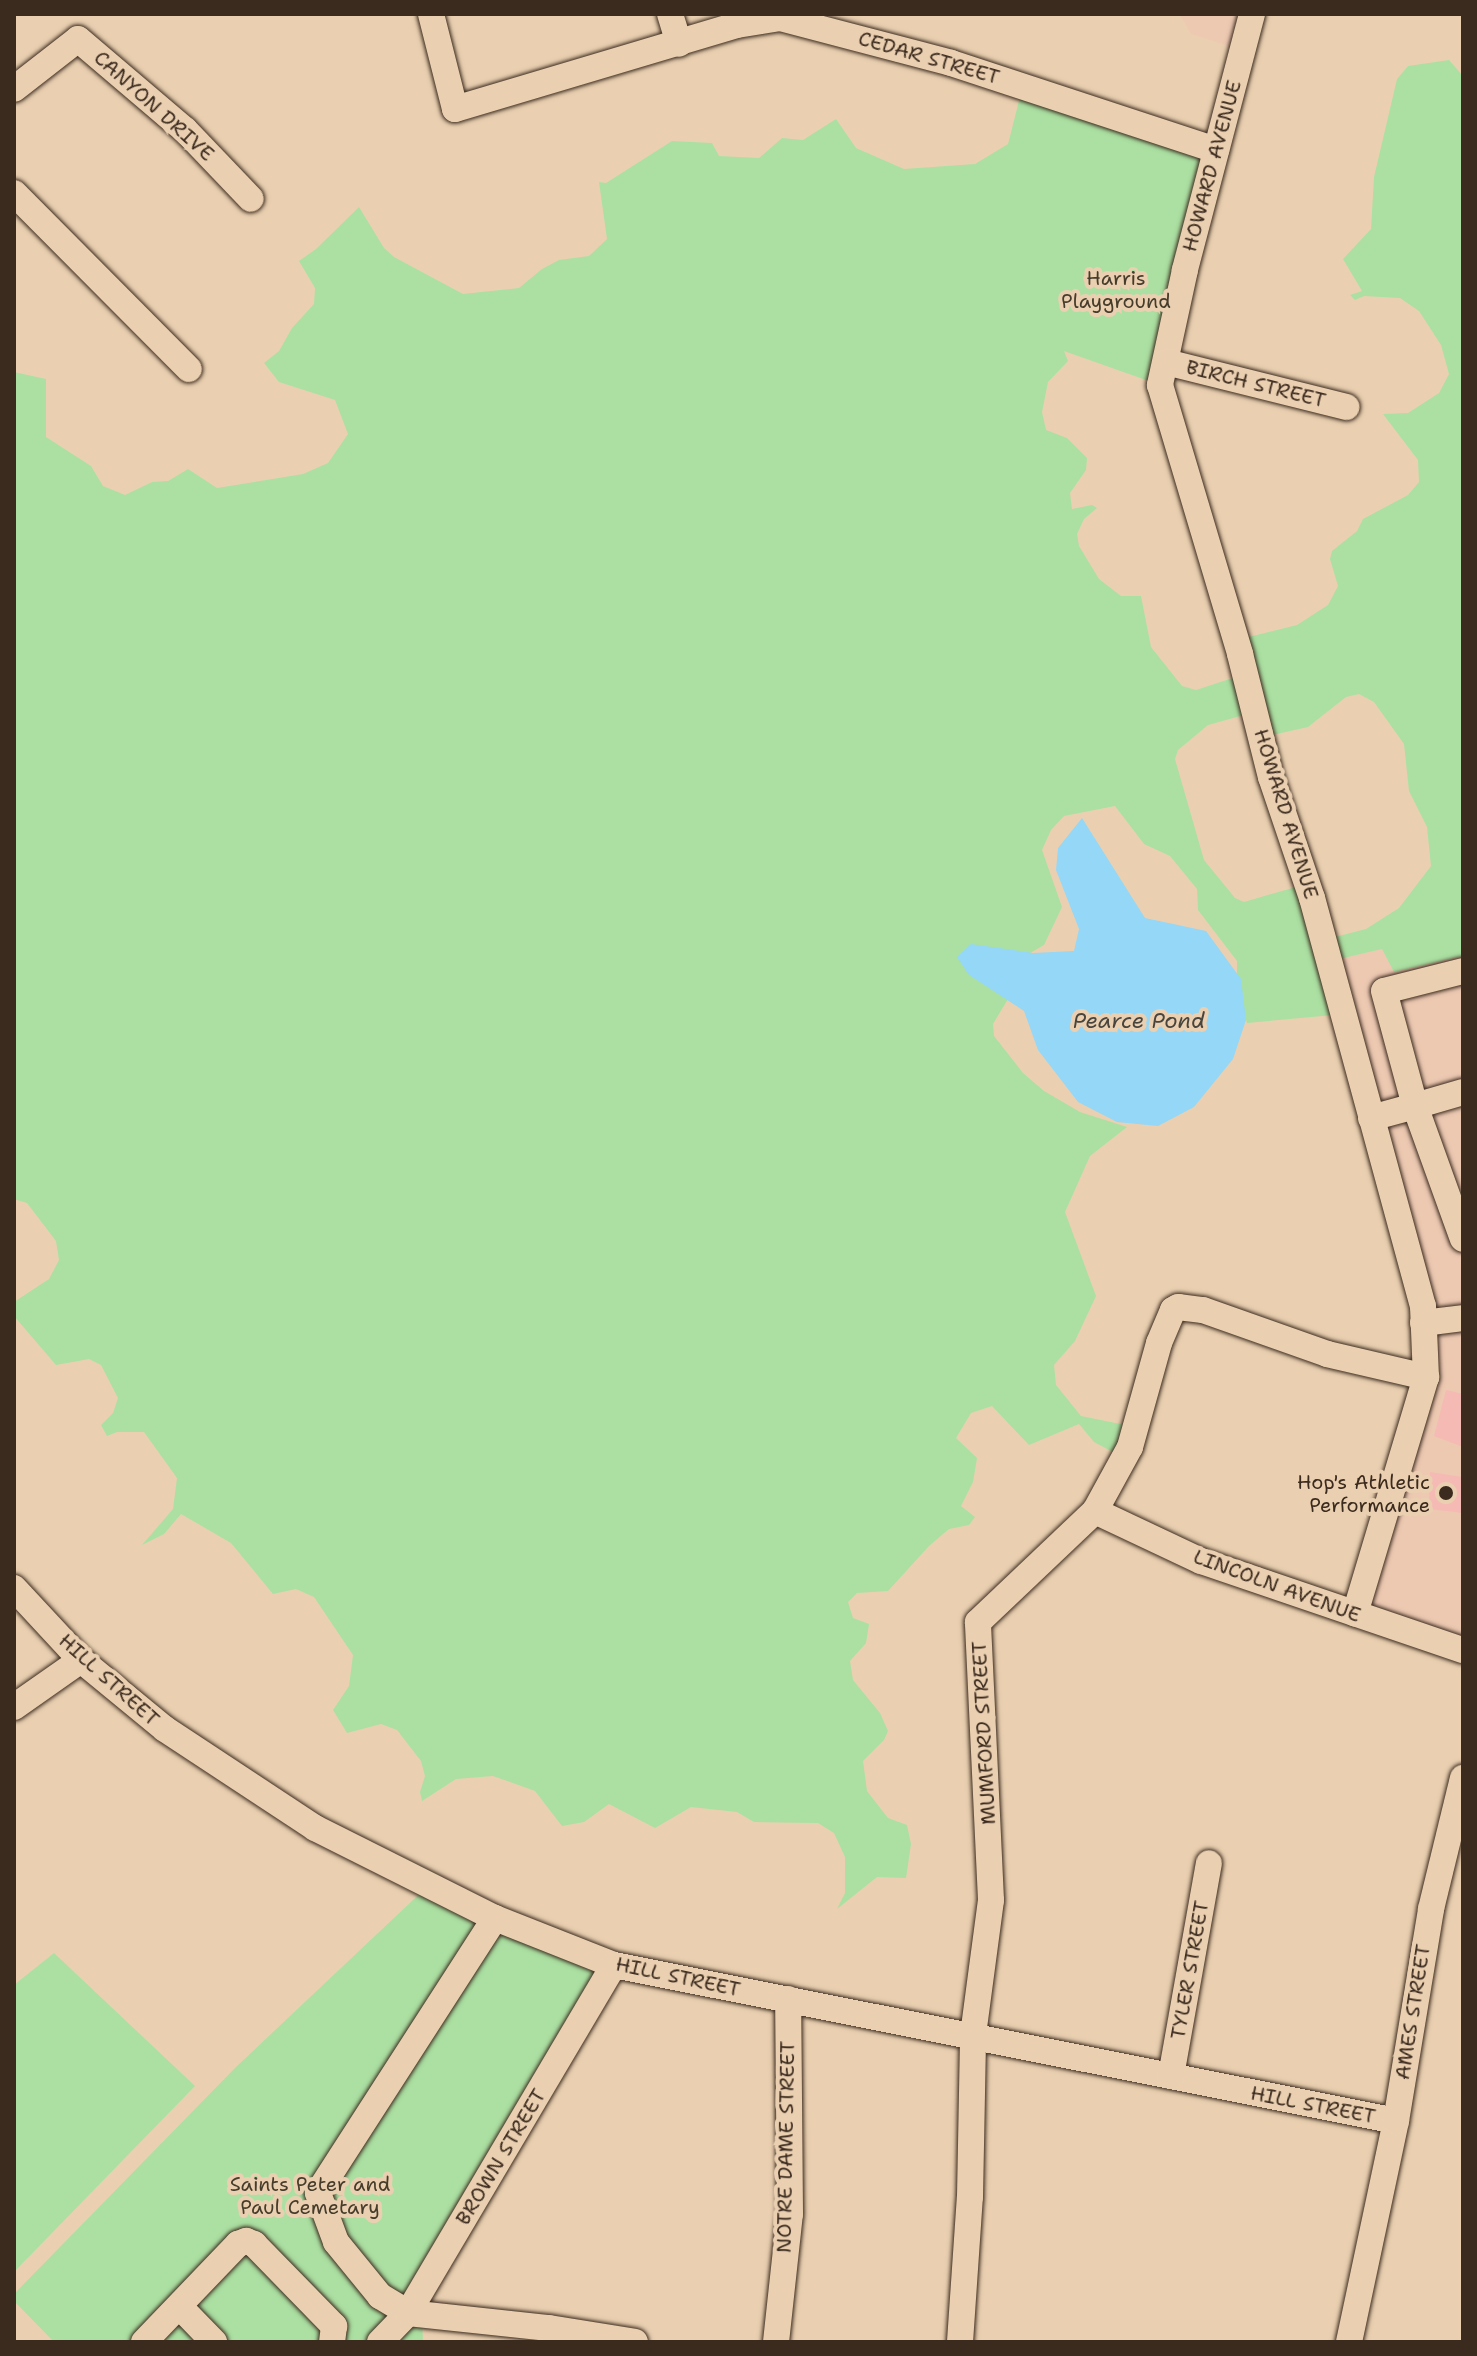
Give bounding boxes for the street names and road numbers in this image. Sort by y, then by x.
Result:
street label: CEDAR STREET [856,26,1002,90]
street label: CANYON DRIVE [89,46,219,166]
street label: HOWARD AVENUE [1178,78,1246,254]
street label: BIRCH STREET [1184,355,1328,413]
street label: HOWARD AVENUE [1249,726,1323,902]
street label: LINCOLN AVENUE [1190,1545,1364,1627]
street label: HILL STREET [54,1629,164,1731]
street label: MUMFORD STREET [967,1641,1001,1825]
street label: TYLER STREET [1166,1899,1214,2041]
street label: AMES STREET [1390,1943,1436,2081]
street label: HILL STREET [614,1952,742,2002]
street label: NOTRE DAME STREET [772,2041,800,2253]
street label: HILL STREET [1249,2081,1377,2129]
street label: BROWN STREET [451,2085,551,2229]

